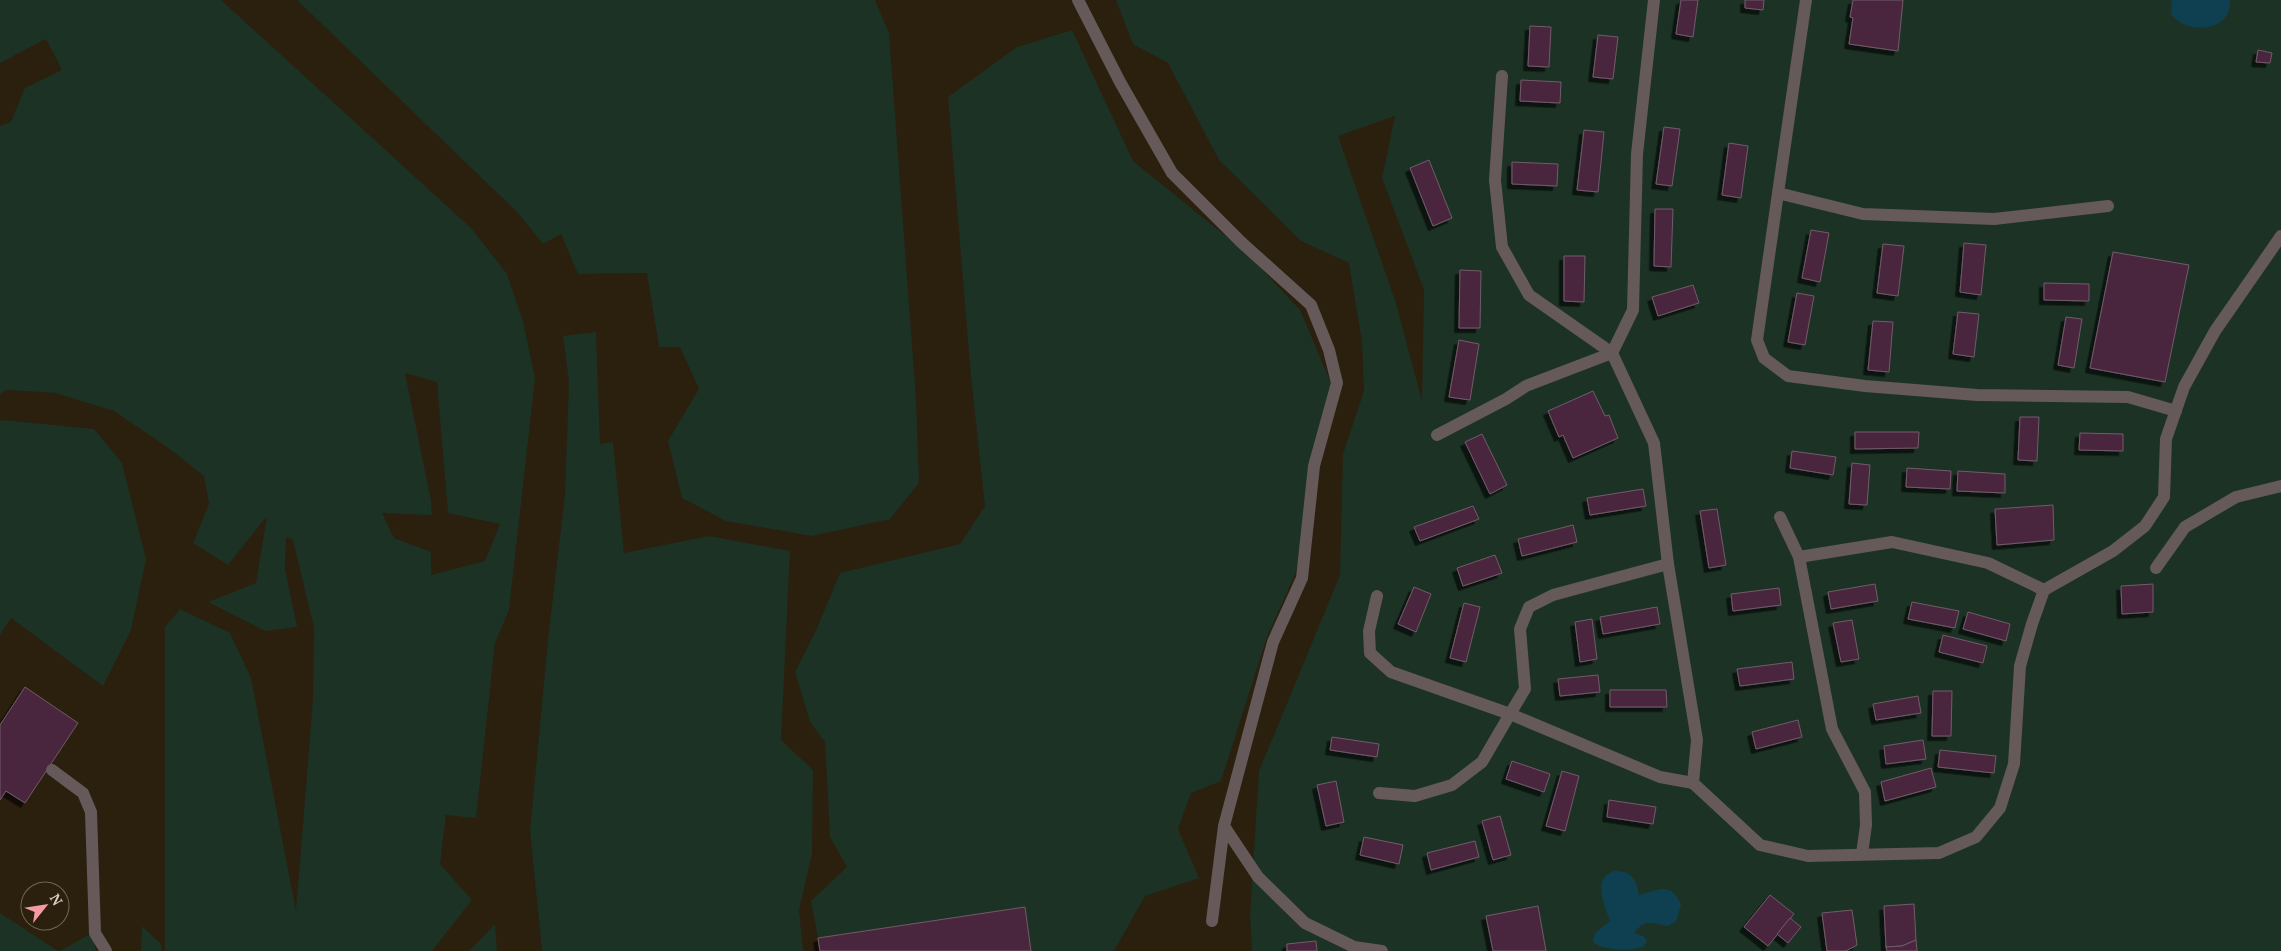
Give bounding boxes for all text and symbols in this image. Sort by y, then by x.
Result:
north arrow [20,881,70,931]
text: N [46,890,68,909]

